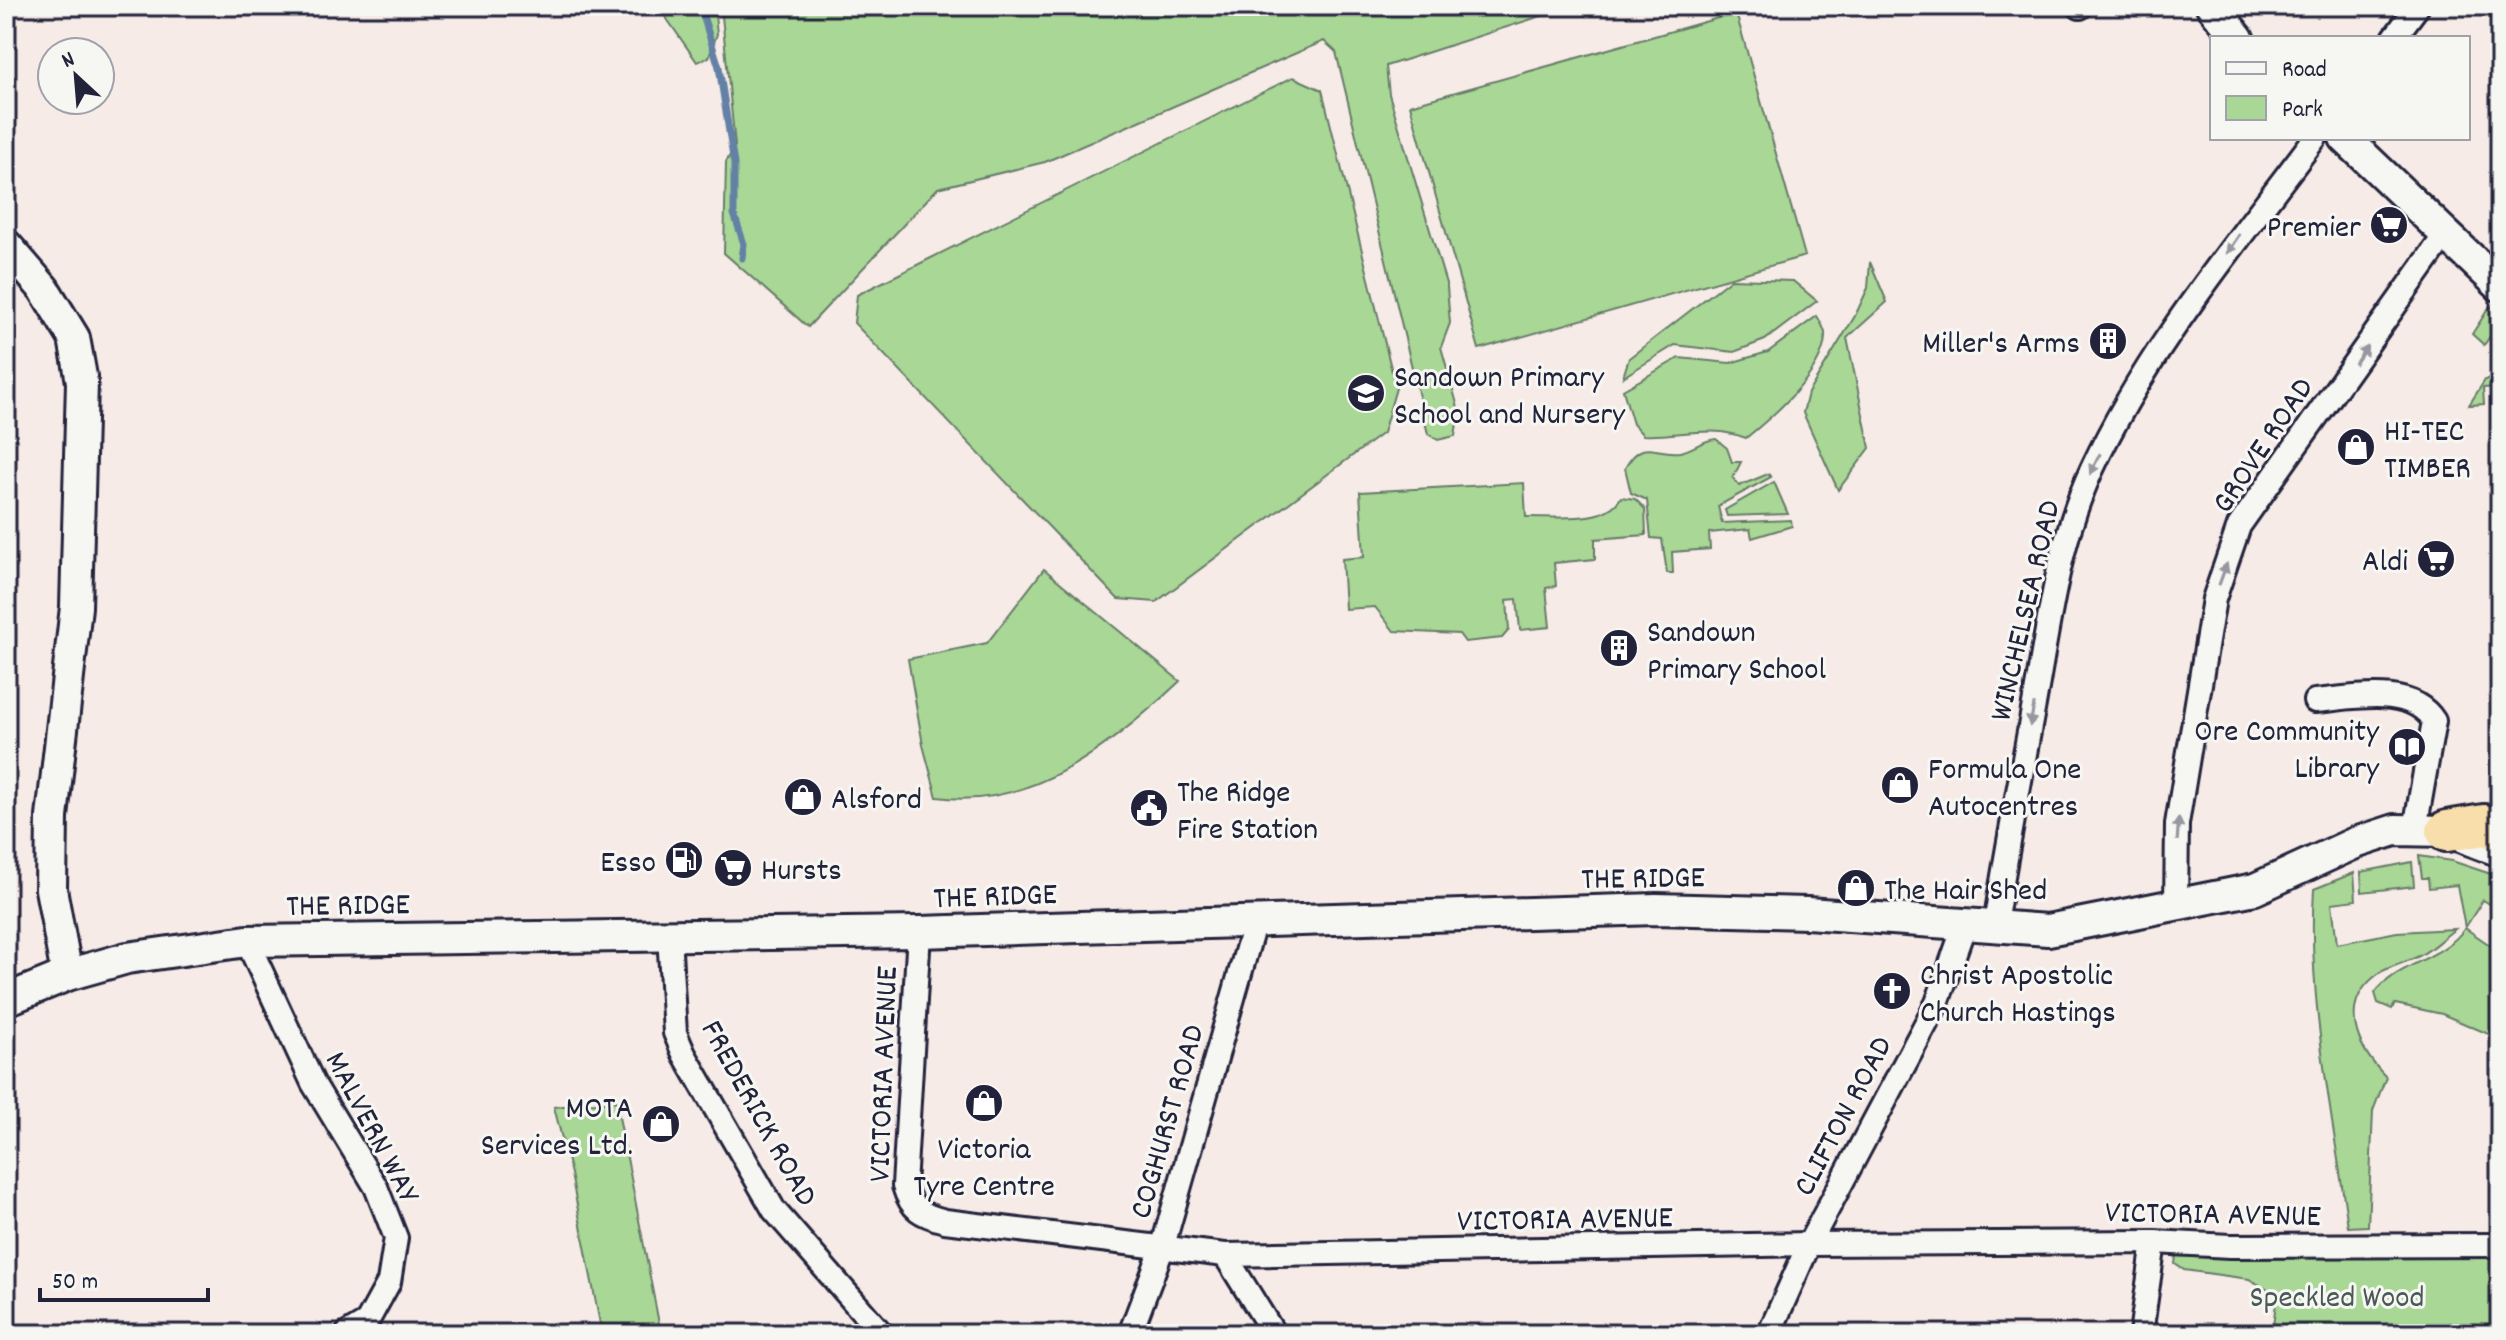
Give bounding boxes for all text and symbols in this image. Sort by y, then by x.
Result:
north arrow [36,36,116,116]
legend [2210,36,2470,140]
text: N [57,45,81,77]
text: Road [2282,54,2327,88]
text: Park [2282,94,2323,128]
supermarket icon: Premier [2368,204,2410,246]
place label: Premier [2267,207,2361,253]
one-way arrow [2226,233,2241,255]
building icon: Miller's Arms [2087,320,2129,362]
place label: Miller's Arms [1922,323,2080,369]
one-way arrow [2353,345,2368,366]
place label: Sandown Primary School and Nursery [1394,357,1626,440]
street label: GROVE ROAD [2203,370,2328,524]
school or university icon: Sandown Primary School and Nursery [1345,372,1387,414]
place label: HI-TEC TIMBER [2384,411,2471,494]
shop icon: HI-TEC TIMBER [2335,426,2377,468]
one-way arrow [2088,452,2102,475]
street label: WINCHELSEA ROAD [1980,496,2076,726]
supermarket icon: Aldi [2415,538,2457,580]
place label: Aldi [2362,541,2408,587]
one-way arrow [2217,562,2229,586]
place label: Sandown Primary School [1647,612,1827,695]
building icon: Sandown Primary School [1598,627,1640,669]
one-way arrow [2026,703,2038,728]
place label: Ore Community Library [2194,711,2380,794]
library icon: Ore Community Library [2386,726,2428,768]
place label: Formula One Autocentres [1928,749,2081,832]
shop icon: Formula One Autocentres [1879,764,1921,806]
place label: The Ridge Fire Station [1177,772,1318,855]
shop icon: Alsford [782,776,824,818]
place label: Alsford [831,779,922,825]
public building icon: The Ridge Fire Station [1128,787,1170,829]
one-way arrow [2172,817,2185,842]
fuel station icon: Esso [663,839,705,881]
place label: Esso [600,842,656,888]
supermarket icon: Hursts [712,847,754,889]
place label: Hursts [761,850,842,896]
street label: THE RIDGE [1581,857,1706,905]
shop icon: The Hair Shed [1835,867,1877,909]
place label: The Hair Shed [1884,870,2047,916]
street label: THE RIDGE [933,874,1058,924]
street label: THE RIDGE [286,884,411,932]
place label: Christ Apostolic Church Hastings [1920,955,2116,1038]
street label: VICTORIA AVENUE [859,965,913,1183]
church icon: Christ Apostolic Church Hastings [1871,970,1913,1012]
street label: FREDERICK ROAD [686,1013,827,1216]
street label: COGHURST ROAD [1120,1020,1219,1225]
street label: CLIFTON ROAD [1784,1029,1907,1206]
street label: MALVERN WAY [310,1044,429,1213]
shop icon: Victoria Tyre Centre [963,1082,1005,1124]
place label: MOTA Services Ltd. [481,1088,633,1171]
shop icon: MOTA Services Ltd. [640,1103,682,1145]
place label: Victoria Tyre Centre [913,1129,1055,1212]
street label: VICTORIA AVENUE [2105,1192,2322,1242]
street label: VICTORIA AVENUE [1457,1197,1674,1247]
scale bar [40,1252,208,1302]
text: 50 m [52,1266,98,1300]
park label: Speckled Wood [2250,1277,2424,1323]

